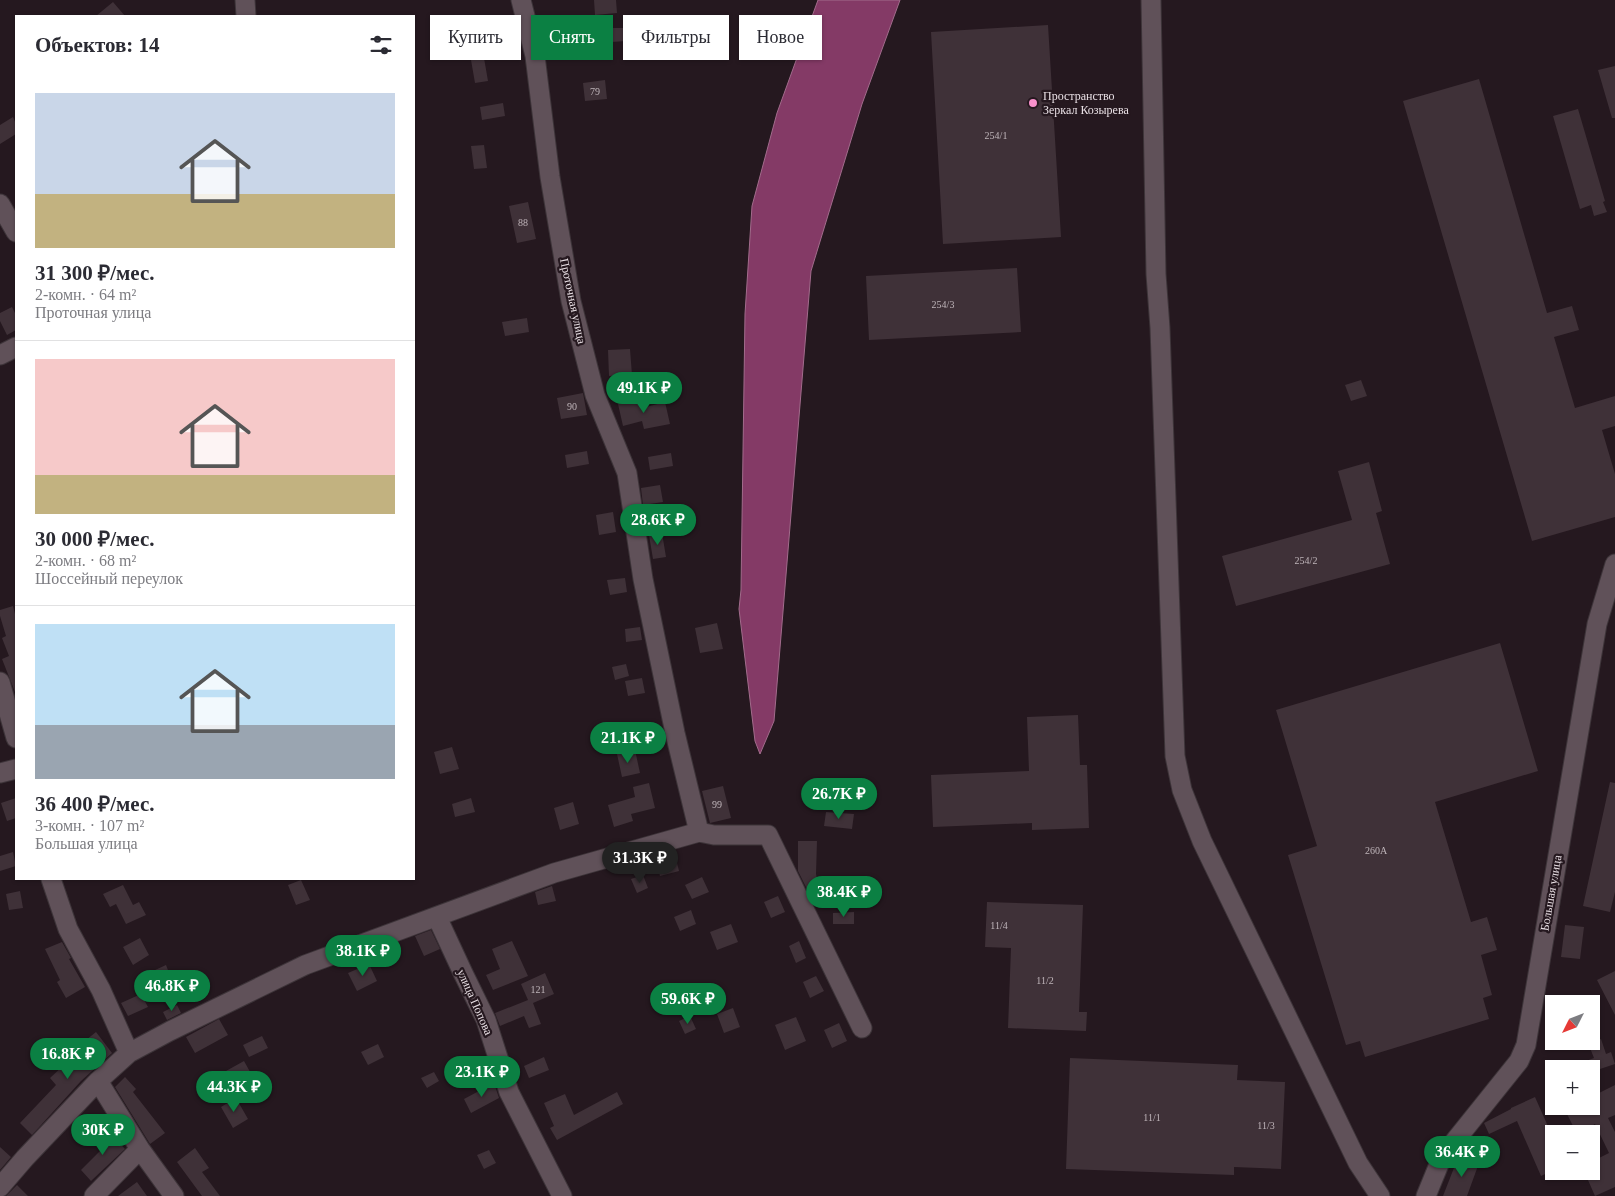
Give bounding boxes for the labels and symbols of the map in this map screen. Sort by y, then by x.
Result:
house number: 79 [590,86,600,97]
place label: Пространство Зеркал Козырева [1043,89,1129,117]
marker: Пространство Зеркал Козырева [1027,97,1039,109]
house number: 254/1 [985,130,1007,141]
house number: 88 [518,217,528,228]
street label: Проточная улица [557,257,589,346]
house number: 254/3 [932,299,954,310]
pin: 49.1K ₽ [598,372,690,414]
house number: 90 [567,401,577,412]
pin: 28.6K ₽ [612,504,704,546]
house number: 254/2 [1295,555,1317,566]
pin: 21.1K ₽ [582,722,674,764]
pin: 26.7K ₽ [793,778,885,820]
house number: 99 [712,799,722,810]
pin: 31.3K ₽ [594,842,686,884]
house number: 260А [1365,845,1388,856]
street label: Большая улица [1537,853,1565,932]
pin: 38.4K ₽ [798,876,890,918]
house number: 11/4 [990,920,1008,931]
pin: 38.1K ₽ [317,934,409,977]
street label: улица Попова [454,967,496,1038]
pin: 46.8K ₽ [126,970,218,1012]
house number: 11/2 [1036,975,1054,986]
pin: 59.6K ₽ [642,982,734,1025]
house number: 121 [531,984,546,995]
north arrow [1545,995,1600,1050]
pin: 16.8K ₽ [22,1038,114,1080]
pin: 23.1K ₽ [436,1056,528,1098]
pin: 44.3K ₽ [188,1070,280,1113]
house number: 11/1 [1143,1112,1161,1123]
pin: 30K ₽ [68,1114,138,1156]
house number: 11/3 [1257,1120,1275,1131]
pin: 36.4K ₽ [1416,1136,1508,1178]

